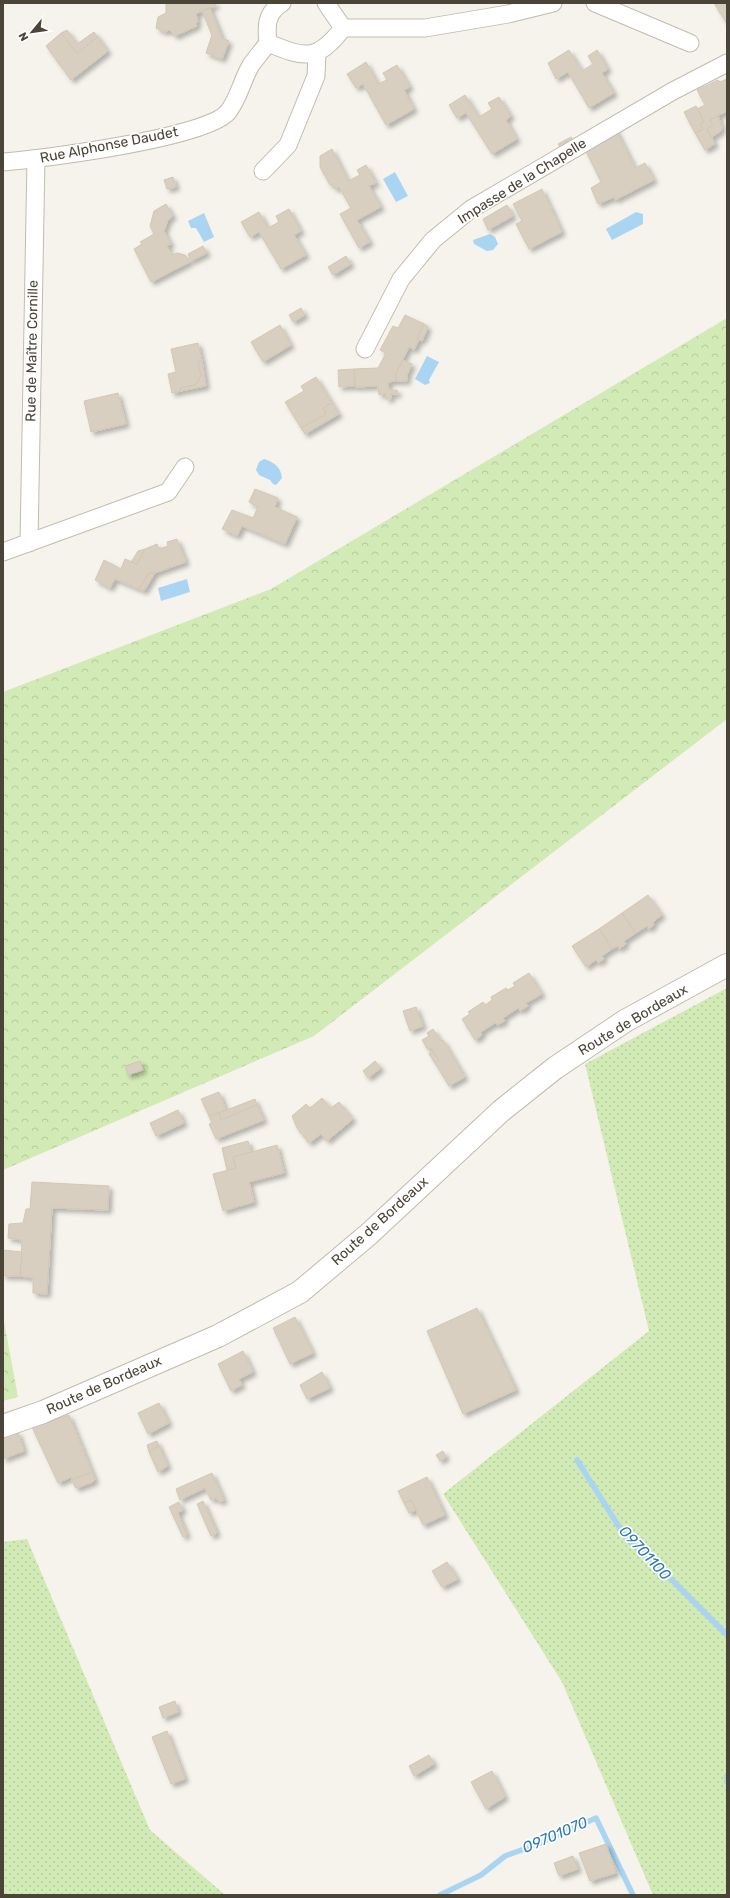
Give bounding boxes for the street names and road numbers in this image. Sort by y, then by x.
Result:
street label: Rue Alphonse Daudet [38,123,180,167]
street label: Impasse de la Chapelle [455,134,590,228]
street label: Rue de Maître Cornille [22,280,42,422]
street label: Route de Bordeaux [575,980,691,1059]
street label: Route de Bordeaux [328,1173,432,1269]
street label: Route de Bordeaux [44,1352,165,1418]

